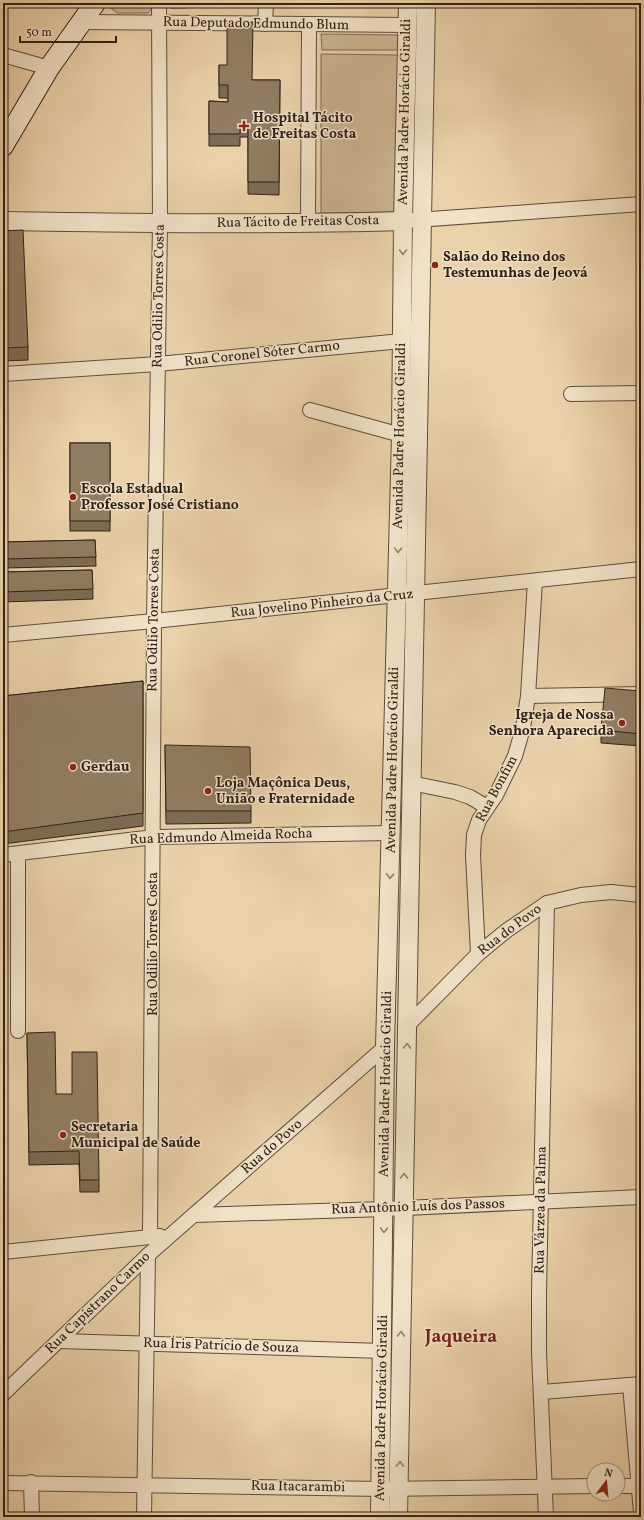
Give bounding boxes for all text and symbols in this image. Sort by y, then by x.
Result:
street label: Rua Deputado Edmundo Blum [163,13,349,35]
scale bar [20,18,116,44]
street label: Avenida Padre Horácio Giraldi [394,19,416,205]
text: 50 m [26,25,52,41]
place label: Hospital Tácito de Freitas Costa [253,109,357,144]
marker: Hospital Tácito de Freitas Costa [238,120,250,132]
street label: Rua Tácito de Freitas Costa [216,211,380,233]
street label: Rua Odilio Torres Costa [148,224,170,368]
place label: Salão do Reino dos Testemunhas de Jeová [443,248,588,283]
one-way arrow [399,249,407,255]
marker: Salão do Reino dos Testemunhas de Jeová [430,260,440,270]
street label: Rua Coronel Sóter Carmo [183,336,341,372]
street label: Avenida Padre Horácio Giraldi [389,343,411,529]
place label: Escola Estadual Professor José Cristiano [81,480,239,515]
marker: Escola Estadual Professor José Cristiano [68,492,78,502]
one-way arrow [394,547,402,553]
street label: Rua Odilio Torres Costa [143,548,165,692]
street label: Rua Jovelino Pinheiro da Cruz [230,585,414,623]
street label: Avenida Padre Horácio Giraldi [382,667,404,853]
place label: Igreja de Nossa Senhora Aparecida [489,706,614,741]
marker: Igreja de Nossa Senhora Aparecida [617,718,627,728]
street label: Rua Bonfim [471,752,523,826]
place label: Gerdau [81,758,130,777]
marker: Gerdau [68,762,78,772]
place label: Loja Maçônica Deus, União e Fraternidade [216,774,355,809]
marker: Loja Maçônica Deus, União e Fraternidade [203,786,213,796]
street label: Rua Edmundo Almeida Rocha [129,824,313,850]
street label: Rua Odilio Torres Costa [144,872,163,1016]
one-way arrow [386,873,394,879]
street label: Rua do Povo [474,900,546,960]
street label: Avenida Padre Horácio Giraldi [375,991,397,1177]
one-way arrow [403,1043,411,1049]
street label: Rua do Povo [237,1115,307,1179]
place label: Secretaria Municipal de Saúde [71,1118,200,1153]
marker: Secretaria Municipal de Saúde [58,1130,68,1140]
street label: Rua Várzea da Palma [530,1146,552,1274]
one-way arrow [400,1173,409,1179]
street label: Rua Antônio Luís dos Passos [331,1194,505,1220]
one-way arrow [380,1227,388,1233]
street label: Rua Capistrano Carmo [41,1248,155,1358]
street label: Avenida Padre Horácio Giraldi [371,1315,393,1501]
district label: Jaqueira [424,1325,497,1350]
one-way arrow [397,1331,405,1337]
street label: Rua Íris Patrício de Souza [143,1334,299,1358]
one-way arrow [395,1461,404,1467]
north arrow [586,1462,626,1502]
text: N [602,1466,614,1482]
street label: Rua Itacarambi [251,1477,345,1497]

